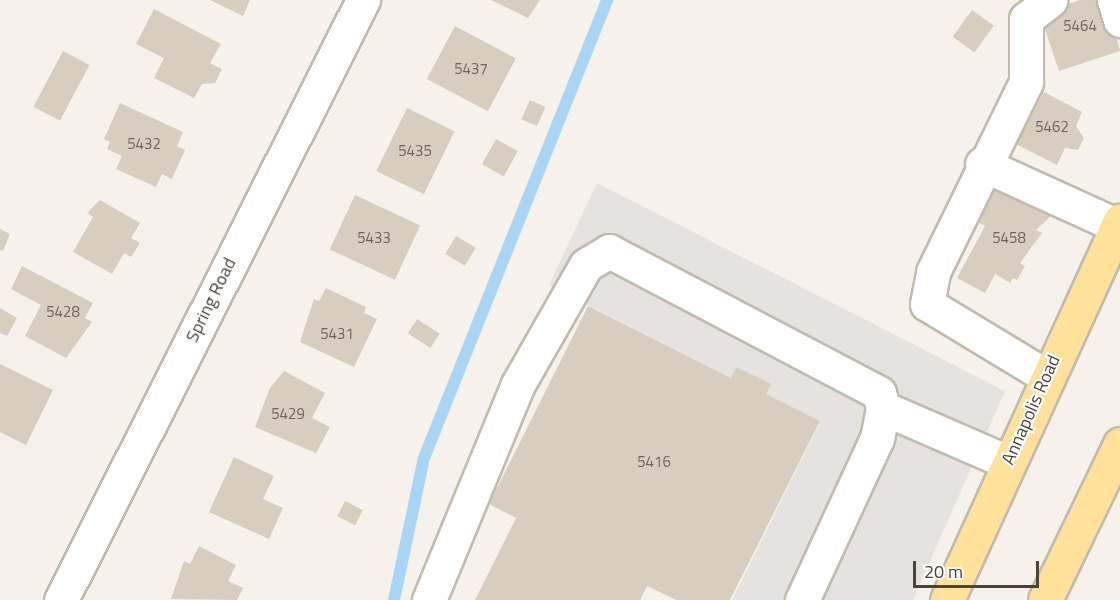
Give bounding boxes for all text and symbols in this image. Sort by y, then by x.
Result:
house number: 5464 [1063,17,1097,35]
house number: 5437 [454,60,488,78]
house number: 5462 [1035,118,1069,136]
house number: 5432 [127,135,161,153]
house number: 5435 [398,142,432,160]
house number: 5433 [357,229,391,247]
house number: 5458 [992,229,1026,247]
street label: Spring Road [181,254,241,346]
house number: 5428 [46,303,80,321]
house number: 5431 [320,325,354,343]
street label: Annapolis Road [997,352,1065,468]
house number: 5429 [271,405,305,423]
house number: 5416 [637,453,671,471]
scale bar [916,549,1042,587]
text: 20 m [924,558,963,585]

